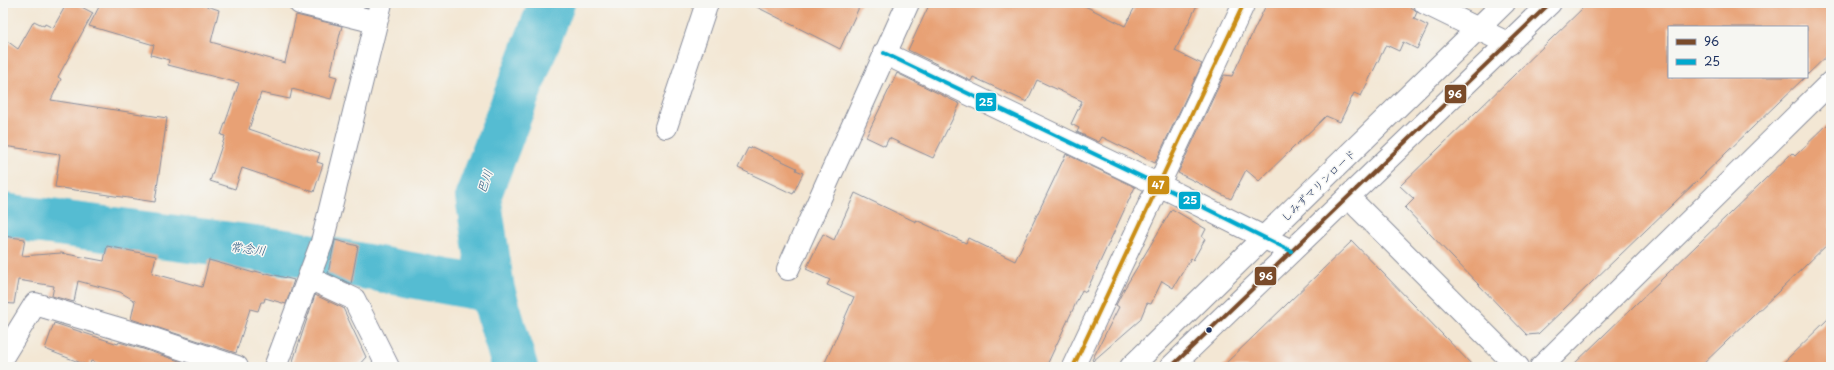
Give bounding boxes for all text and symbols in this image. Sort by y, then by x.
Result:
legend [1668,26,1808,78]
text: 96 [1704,32,1719,50]
text: 25 [1704,52,1720,70]
line badge: 96 [1444,84,1467,104]
text: 96 [1448,85,1462,102]
line badge: 25 [975,92,997,112]
text: 25 [979,93,993,110]
street label: しみずマリンロード [1277,145,1359,225]
water label: 巴川 [472,167,496,195]
line badge: 47 [1147,175,1170,195]
text: 47 [1151,176,1165,193]
line badge: 25 [1178,191,1201,210]
text: 25 [1183,191,1197,208]
water label: 常念川 [229,237,267,259]
line badge: 96 [1254,266,1277,286]
text: 96 [1259,267,1273,284]
unlabelled marker [1204,325,1214,335]

